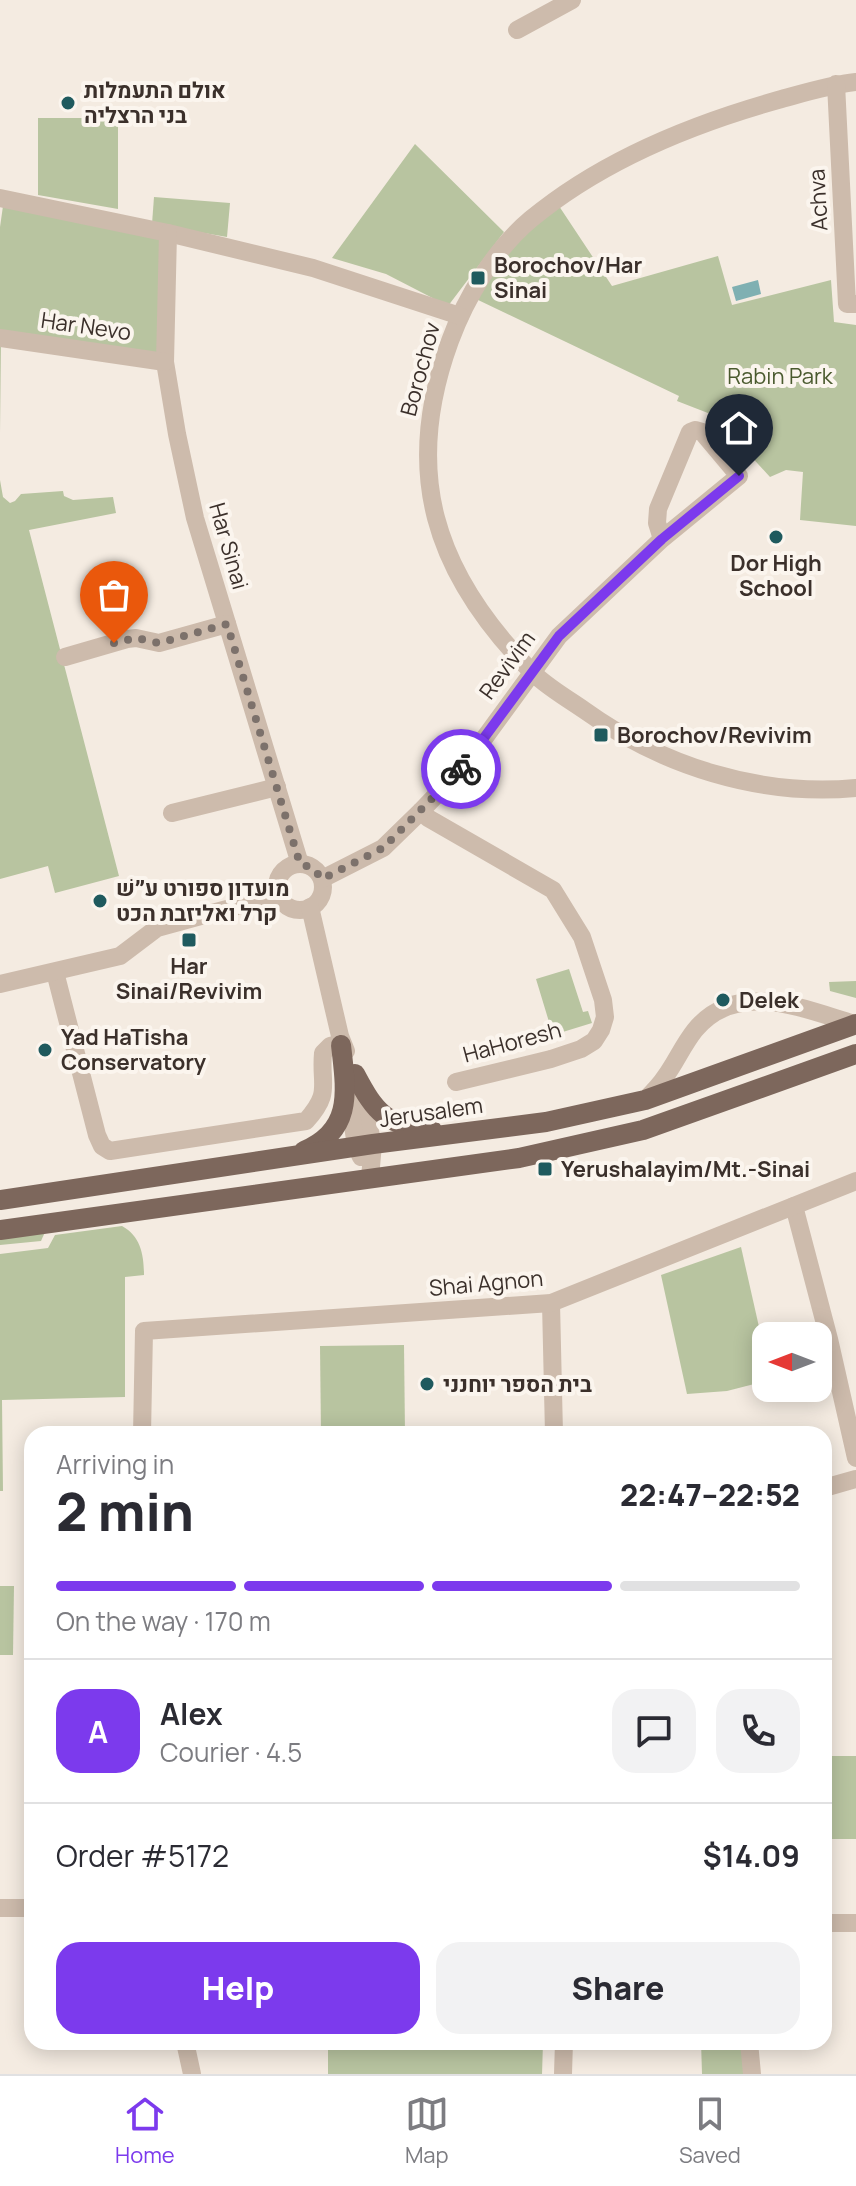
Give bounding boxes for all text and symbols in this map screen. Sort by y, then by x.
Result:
place label: אולם התעמלות בני הרצליה [84,75,226,130]
marker: אולם התעמלות בני הרצליה [59,94,77,112]
street label: Achva [801,168,835,232]
place label: Borochov/Har Sinai [494,250,642,305]
marker: Borochov/Har Sinai [469,269,487,287]
street label: Har Nevo [39,305,133,347]
street label: Borochov [393,319,447,419]
park label: Rabin Park [727,361,834,391]
pin [705,394,773,476]
icon: home [717,406,761,450]
street label: Har Sinai [202,499,256,593]
marker: Dor High School [767,528,785,546]
place label: Dor High School [730,548,822,603]
pin [80,561,148,643]
icon: bag [92,573,136,617]
street label: Revivim [472,625,542,705]
place label: Borochov/Revivim [617,720,812,750]
marker: Borochov/Revivim [592,726,610,744]
courier [421,729,501,809]
icon: bike [439,747,483,791]
place label: מועדון ספורט ע״שׁ קרל ואליזבת הכט [116,873,289,928]
marker: מועדון ספורט ע״שׁ קרל ואליזבת הכט [91,892,109,910]
marker: Har Sinai/Revivim [180,931,198,949]
place label: Har Sinai/Revivim [116,951,262,1006]
place label: Delek [739,985,800,1015]
marker: Delek [714,991,732,1009]
street label: HaHoresh [460,1014,564,1070]
place label: Yad HaTisha Conservatory [61,1022,207,1077]
marker: Yad HaTisha Conservatory [36,1041,54,1059]
street label: Jerusalem [377,1090,485,1134]
place label: Yerushalayim/Mt.-Sinai [561,1154,810,1184]
marker: Yerushalayim/Mt.-Sinai [536,1160,554,1178]
street label: Shai Agnon [428,1263,544,1303]
north arrow [752,1322,832,1402]
map controls [752,1322,832,1402]
place label: בית הספר יוחנני [443,1369,592,1399]
marker: בית הספר יוחנני [418,1375,436,1393]
text: Arriving in [56,1446,174,1482]
text: 22:47–22:52 [620,1474,800,1515]
text: 2 min [56,1476,194,1547]
text: On the way · 170 m [56,1603,271,1639]
button: chat [612,1689,696,1773]
button: phone [716,1689,800,1773]
text: Alex [160,1693,223,1734]
text: A [88,1711,108,1752]
text: Courier · 4.5 [160,1734,302,1770]
text: Order #5172 [56,1835,229,1876]
text: $14.09 [703,1835,800,1876]
button: Help [56,1942,420,2034]
button: Share [436,1942,800,2034]
tab: Home [115,2092,175,2170]
tab: Map [405,2092,449,2170]
tab: Saved [679,2092,741,2170]

